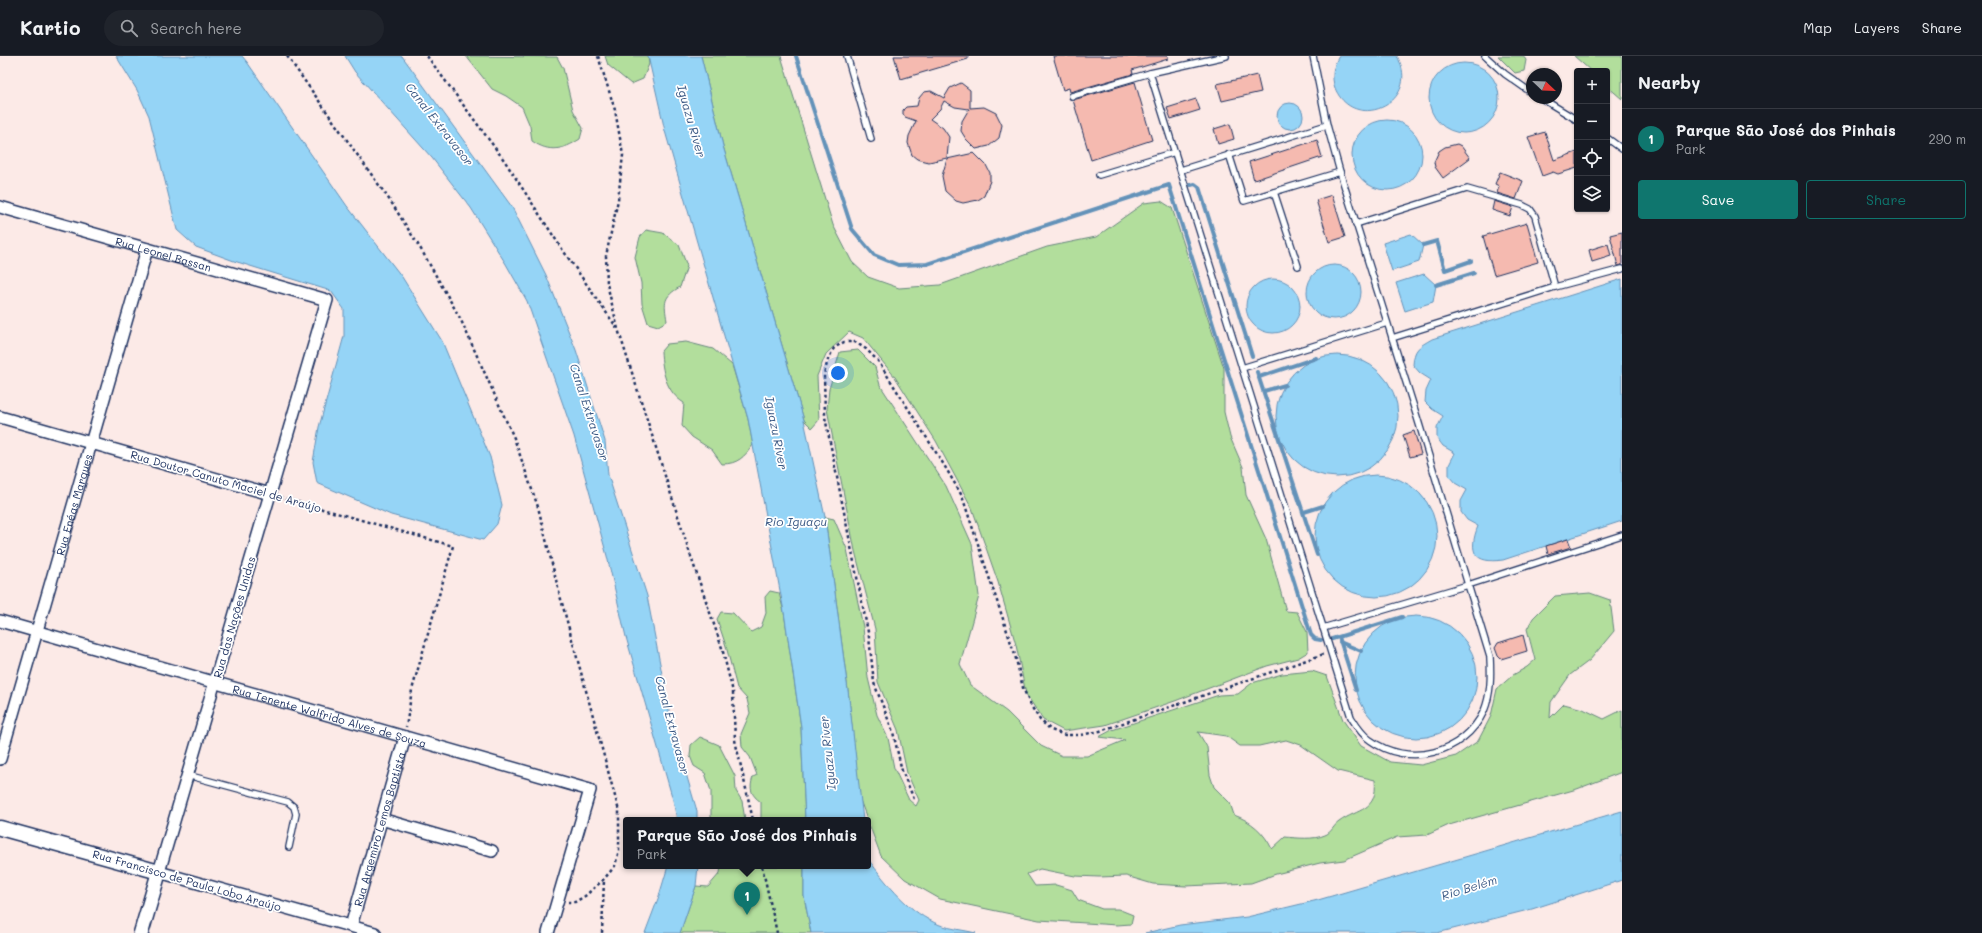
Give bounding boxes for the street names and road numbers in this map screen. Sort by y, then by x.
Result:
street label: Rua Leonel Bassan [114,233,213,274]
street label: Rua Doutor Canuto Maciel de Araújo [129,447,324,516]
street label: Rua Enéas Marques [52,452,95,557]
street label: Rua das Nações Unidas [209,554,259,680]
street label: Rua Tenente Walfrido Alves de Souza [231,681,429,750]
street label: Rua Argemiro Lemos Baptista [350,750,408,908]
street label: Rua Francisco de Paula Lobo Araújo [91,846,283,914]

